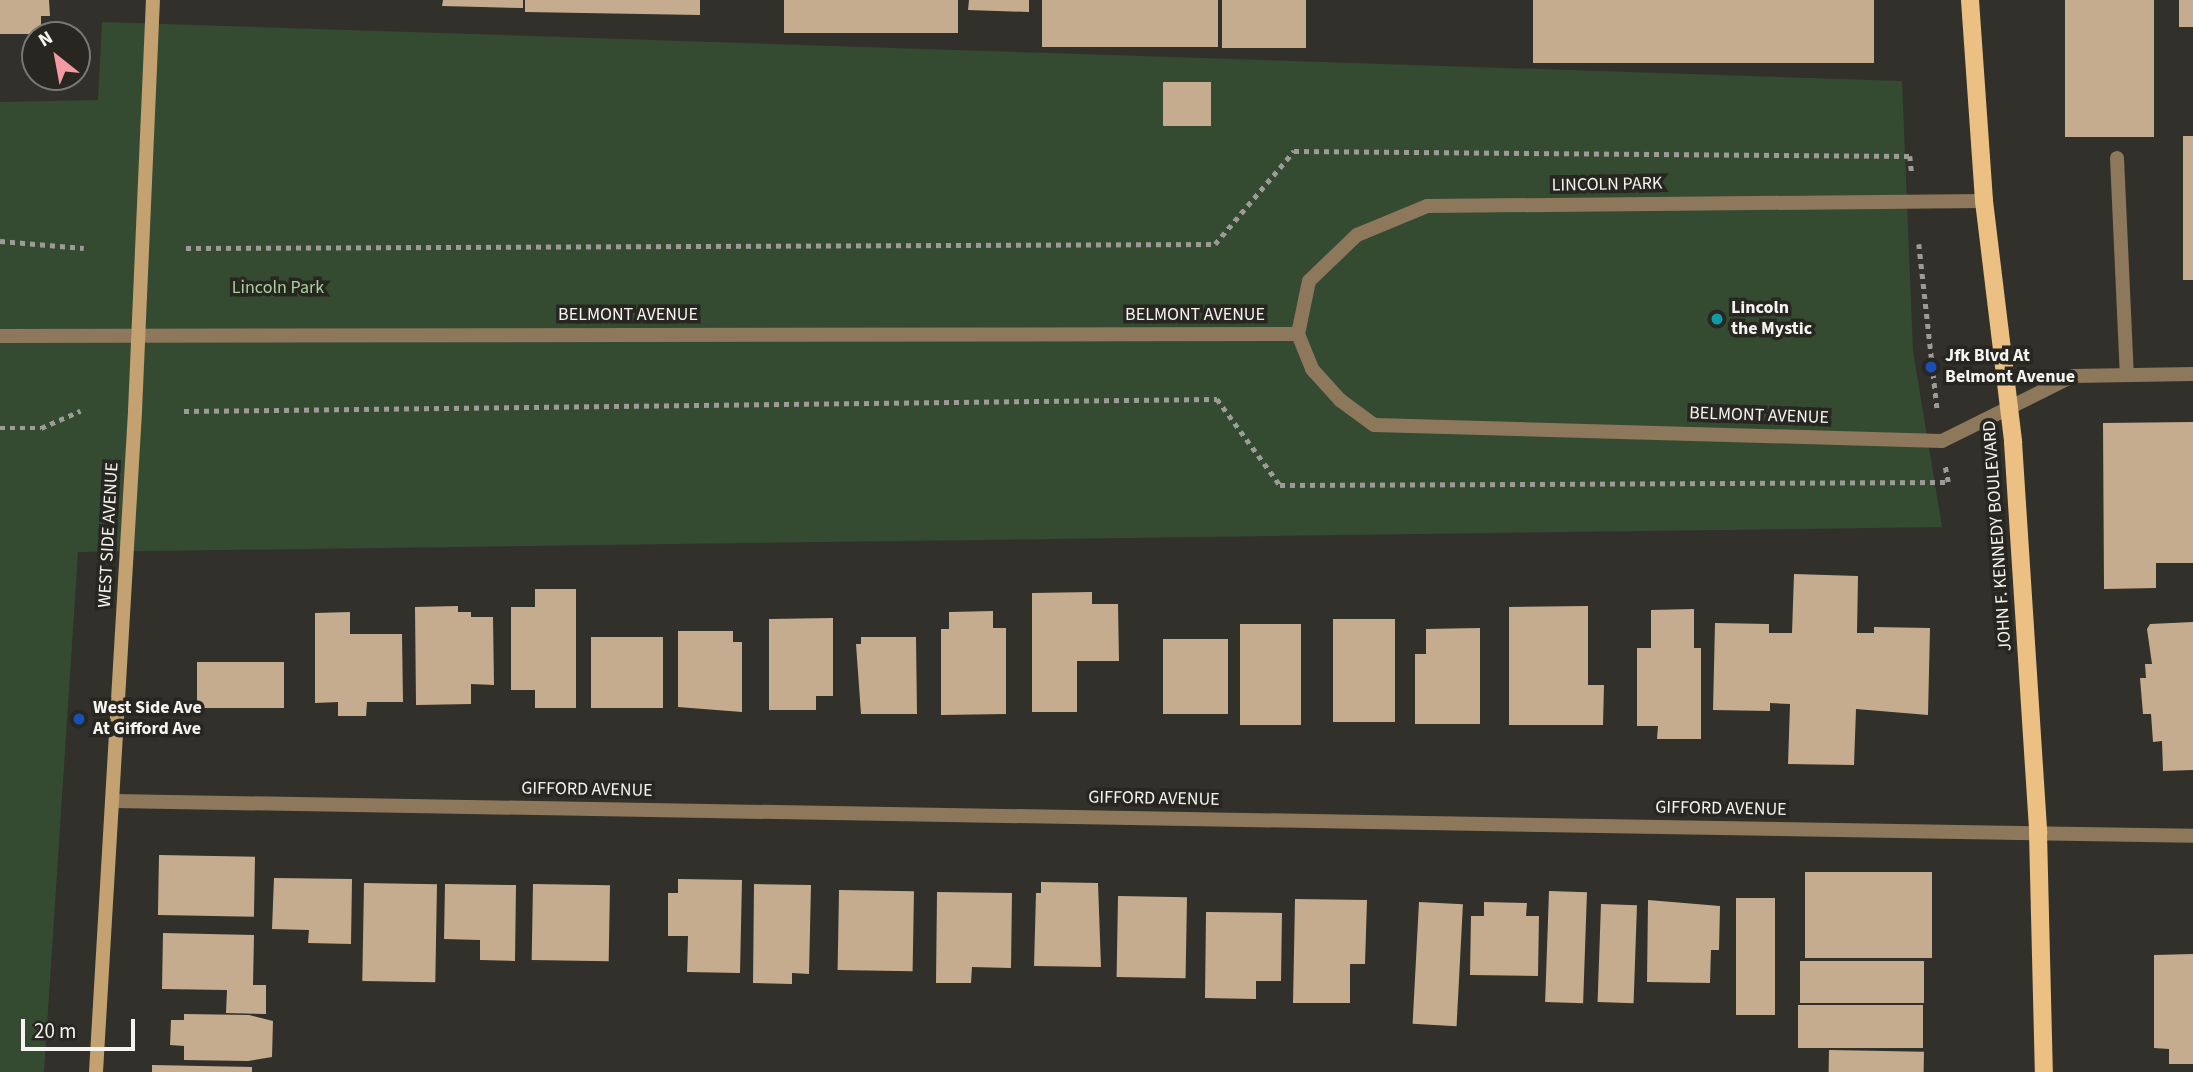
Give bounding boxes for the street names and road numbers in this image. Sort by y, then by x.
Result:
street label: LINCOLN PARK [1552,173,1662,197]
street label: BELMONT AVENUE [558,304,698,326]
street label: BELMONT AVENUE [1125,304,1265,326]
street label: BELMONT AVENUE [1689,403,1829,429]
street label: JOHN F. KENNEDY BOULEVARD [1979,420,2017,652]
street label: WEST SIDE AVENUE [94,462,124,608]
street label: GIFFORD AVENUE [521,778,653,802]
street label: GIFFORD AVENUE [1088,787,1220,811]
street label: GIFFORD AVENUE [1655,797,1787,821]

